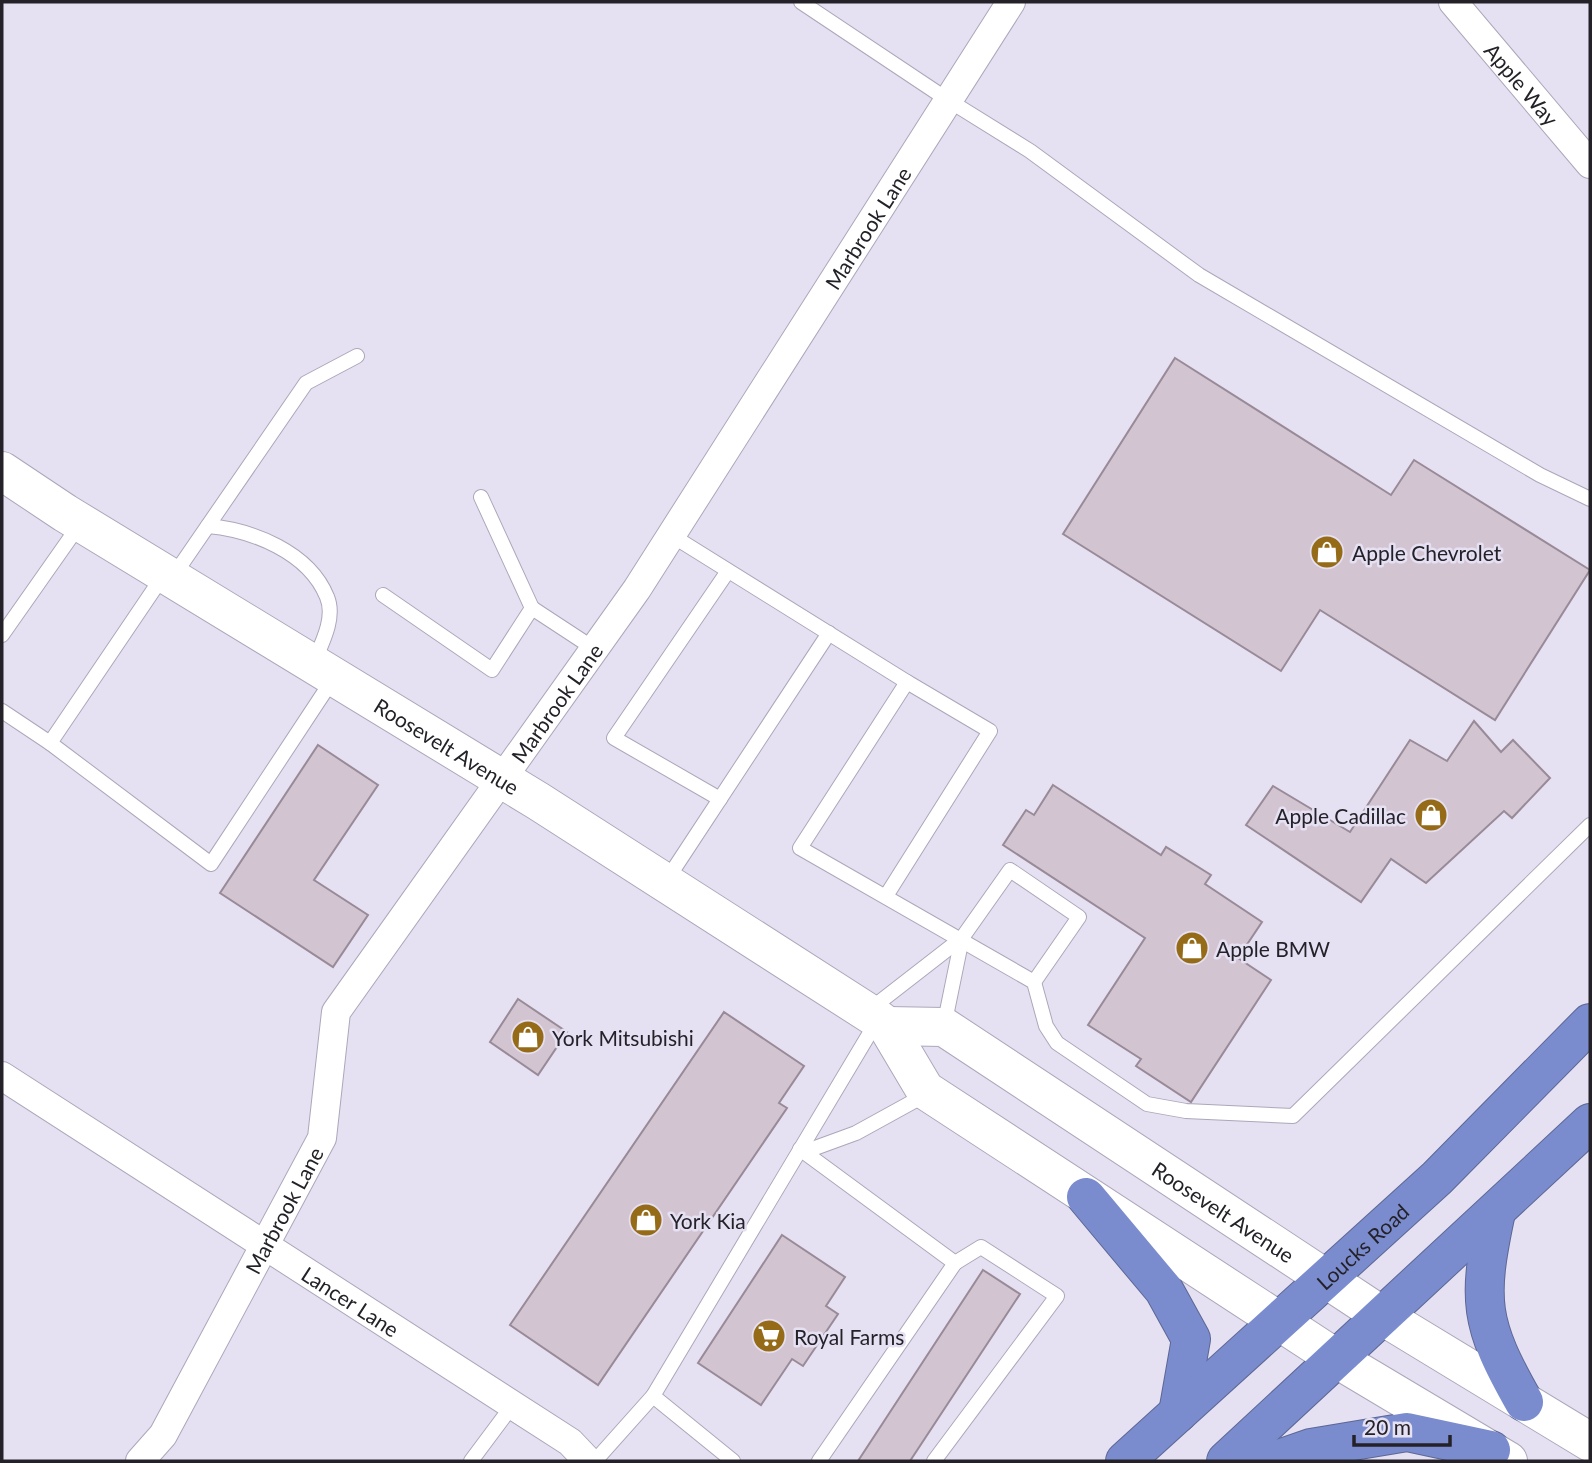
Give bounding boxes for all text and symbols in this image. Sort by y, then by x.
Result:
street label: Apple Way [1480,37,1564,130]
street label: Marbrook Lane [819,162,915,293]
shop icon: Apple Chevrolet [1308,533,1346,571]
place label: Apple Chevrolet [1352,540,1502,565]
street label: Marbrook Lane [505,638,607,767]
street label: Roosevelt Avenue [370,692,524,799]
shop icon: Apple Cadillac [1412,796,1450,834]
place label: Apple Cadillac [1275,803,1406,828]
shop icon: Apple BMW [1173,929,1211,967]
place label: Apple BMW [1216,936,1330,961]
shop icon: York Mitsubishi [509,1018,547,1056]
place label: York Mitsubishi [552,1025,694,1050]
street label: Marbrook Lane [239,1142,328,1278]
street label: Roosevelt Avenue [1148,1156,1299,1267]
street label: Loucks Road [1311,1198,1413,1294]
shop icon: York Kia [627,1201,665,1239]
place label: York Kia [670,1208,746,1233]
street label: Lancer Lane [298,1260,404,1341]
supermarket icon: Royal Farms [750,1317,788,1355]
place label: Royal Farms [794,1324,904,1349]
scale bar [1354,1404,1450,1448]
text: 20 m [1364,1414,1411,1439]

